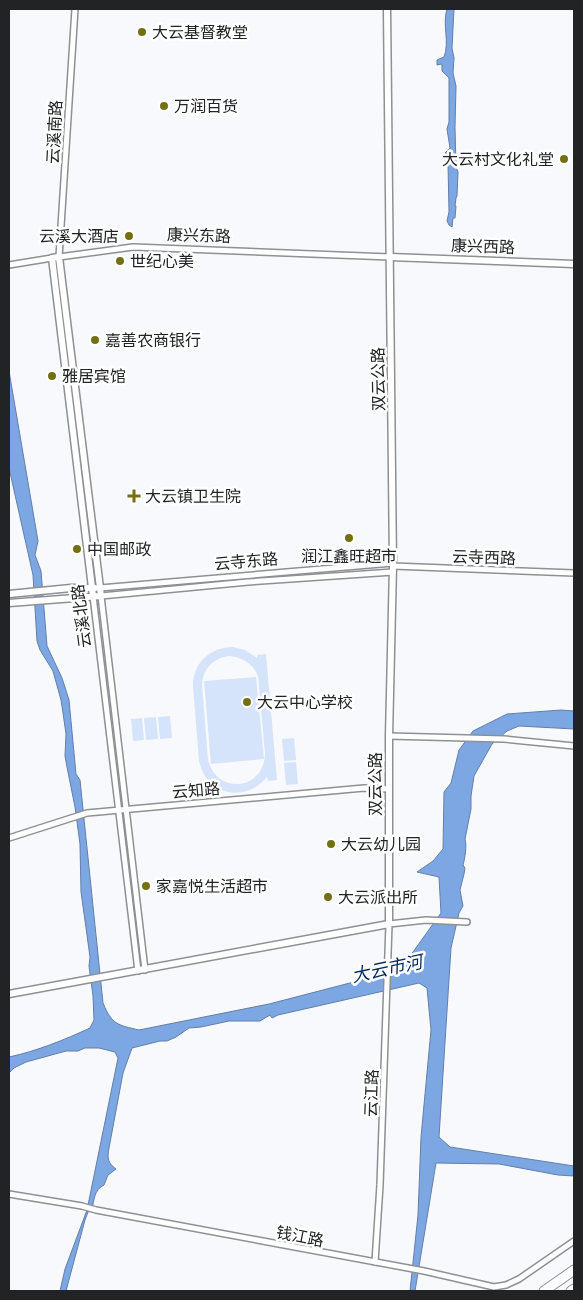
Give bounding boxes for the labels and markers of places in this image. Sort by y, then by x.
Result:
place label: 大云基督教堂 [152,24,248,41]
marker: 大云基督教堂 [136,26,148,38]
place label: 万润百货 [174,98,238,115]
marker: 万润百货 [158,100,170,112]
place label: 大云村文化礼堂 [442,151,554,168]
marker: 大云村文化礼堂 [558,153,570,165]
place label: 云溪大酒店 [39,228,119,245]
marker: 云溪大酒店 [123,230,135,242]
place label: 世纪心美 [130,253,194,270]
marker: 世纪心美 [114,255,126,267]
place label: 嘉善农商银行 [105,332,201,349]
marker: 嘉善农商银行 [89,334,101,346]
place label: 雅居宾馆 [62,368,126,385]
marker: 雅居宾馆 [46,370,58,382]
place label: 大云镇卫生院 [145,488,241,505]
marker: 大云镇卫生院 [127,489,141,503]
marker: 润江鑫旺超市 [343,532,355,544]
place label: 中国邮政 [87,541,151,558]
marker: 中国邮政 [71,543,83,555]
place label: 润江鑫旺超市 [301,548,397,565]
place label: 大云中心学校 [257,694,353,711]
marker: 大云中心学校 [241,696,253,708]
place label: 大云幼儿园 [341,836,421,853]
marker: 大云幼儿园 [325,838,337,850]
place label: 家嘉悦生活超市 [156,878,268,895]
marker: 家嘉悦生活超市 [140,880,152,892]
place label: 大云派出所 [338,889,418,906]
marker: 大云派出所 [322,891,334,903]

